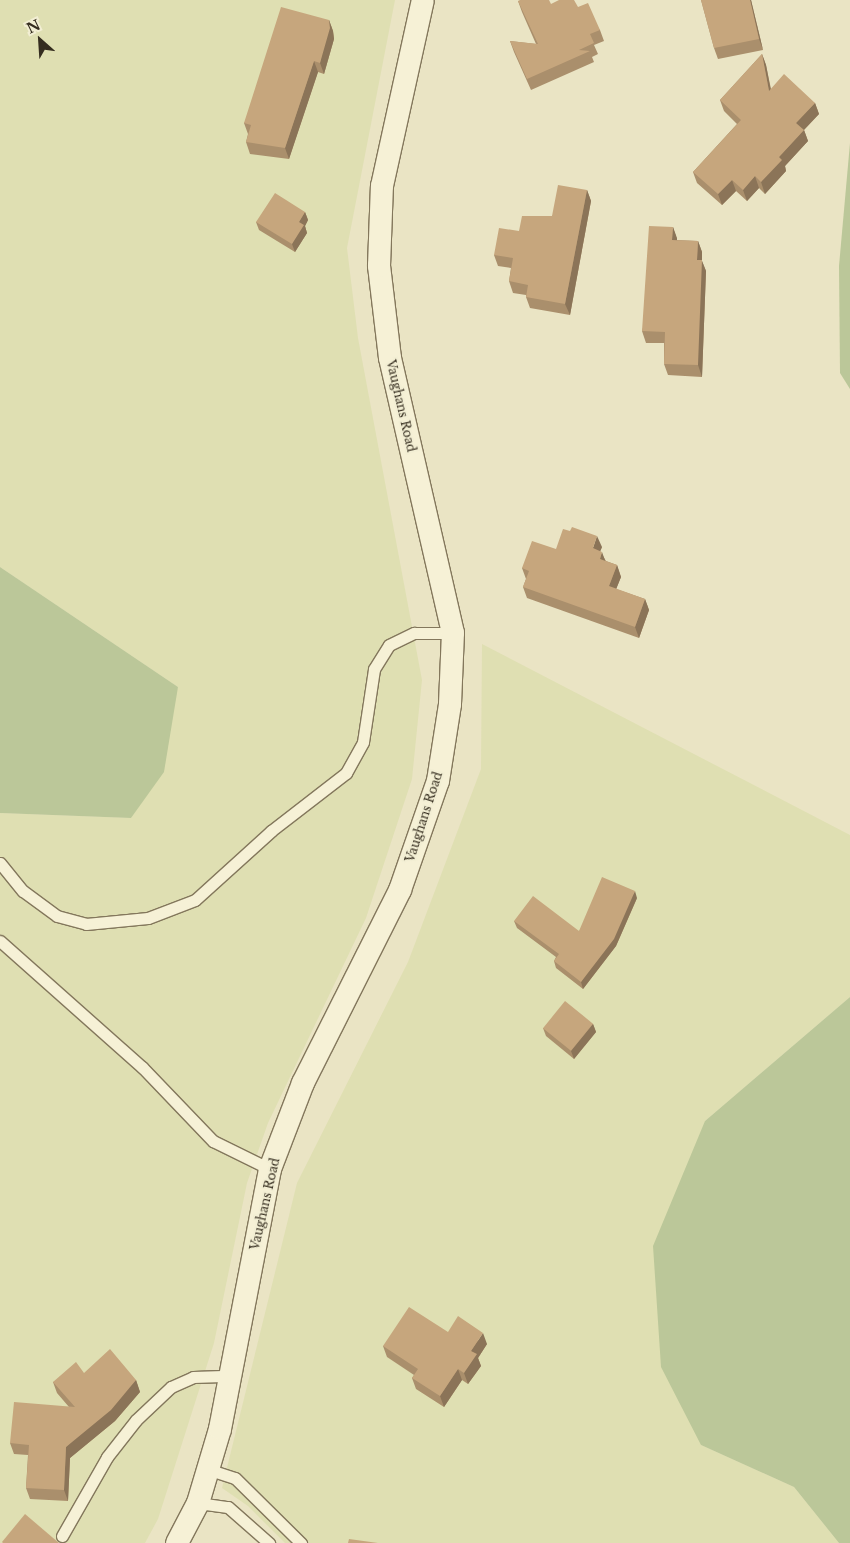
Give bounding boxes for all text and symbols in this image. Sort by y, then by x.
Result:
north arrow [15,15,65,65]
text: N [24,16,43,37]
street label: Vaughans Road [383,359,419,453]
street label: Vaughans Road [403,770,445,864]
street label: Vaughans Road [247,1157,283,1251]

